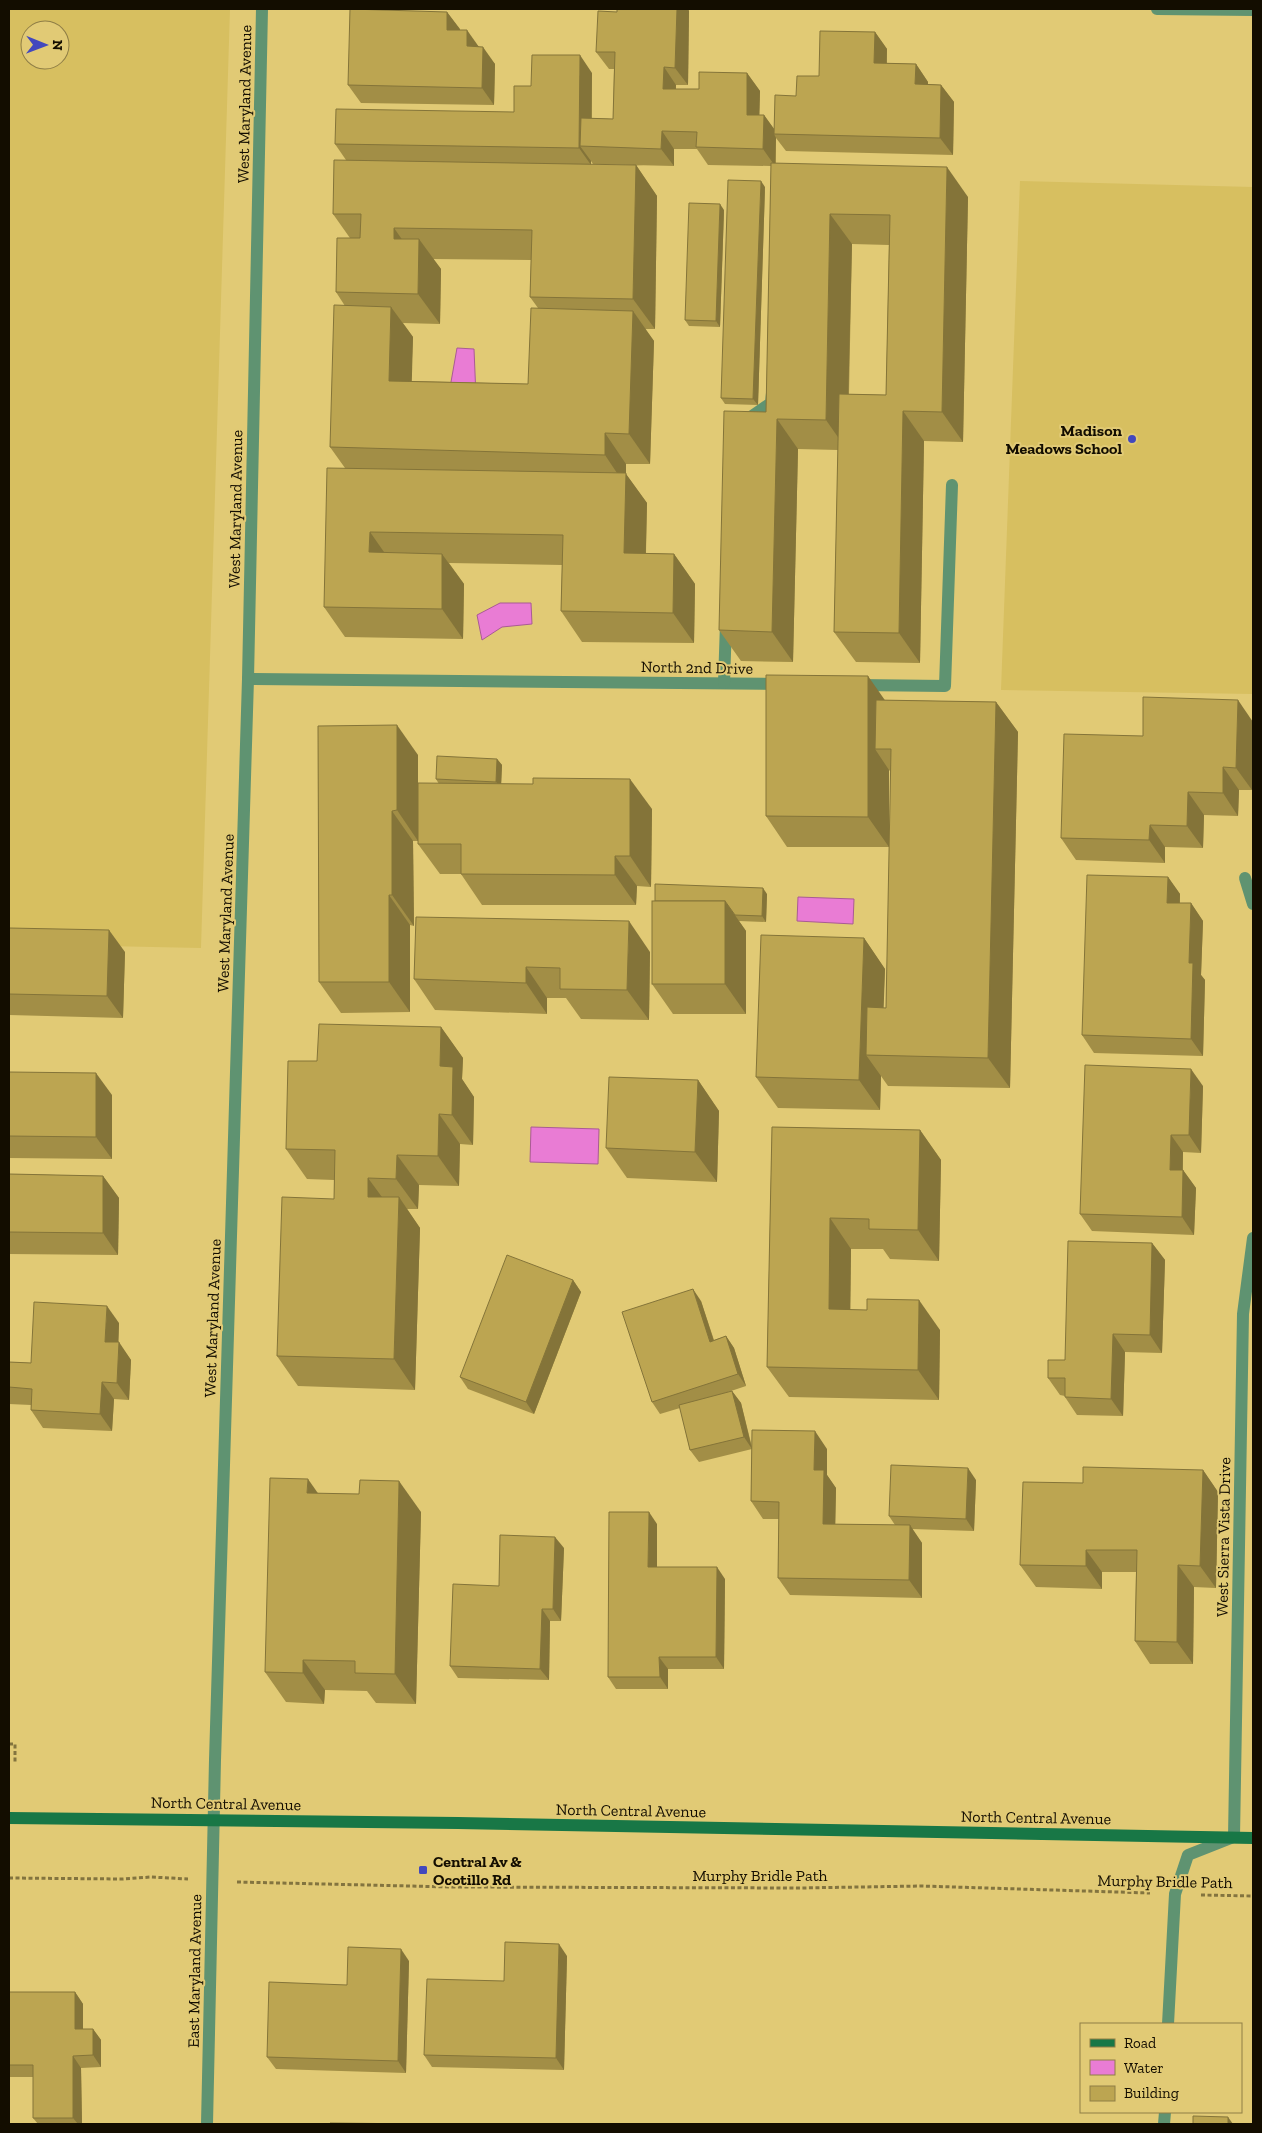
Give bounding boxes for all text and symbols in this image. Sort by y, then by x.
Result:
north arrow [20,20,70,70]
street label: West Maryland Avenue [234,25,255,183]
text: N [49,40,66,51]
place label: Madison Meadows School [1005,421,1122,458]
street label: West Maryland Avenue [225,430,246,588]
marker: Madison Meadows School [1126,433,1138,445]
street label: North 2nd Drive [641,657,753,678]
street label: West Maryland Avenue [213,834,238,993]
street label: West Maryland Avenue [200,1239,225,1398]
street label: West Sierra Vista Drive [1213,1457,1234,1617]
street label: North Central Avenue [151,1793,301,1814]
street label: North Central Avenue [556,1800,706,1821]
street label: North Central Avenue [961,1807,1111,1828]
place label: Central Av & Ocotillo Rd [433,1852,522,1889]
marker: Central Av & Ocotillo Rd [417,1864,429,1876]
street label: Murphy Bridle Path [692,1866,828,1885]
street label: Murphy Bridle Path [1097,1871,1233,1892]
street label: East Maryland Avenue [184,1894,205,2048]
legend [1080,2023,1242,2113]
text: Road [1124,2034,1157,2052]
text: Water [1124,2059,1164,2077]
text: Building [1124,2084,1179,2102]

